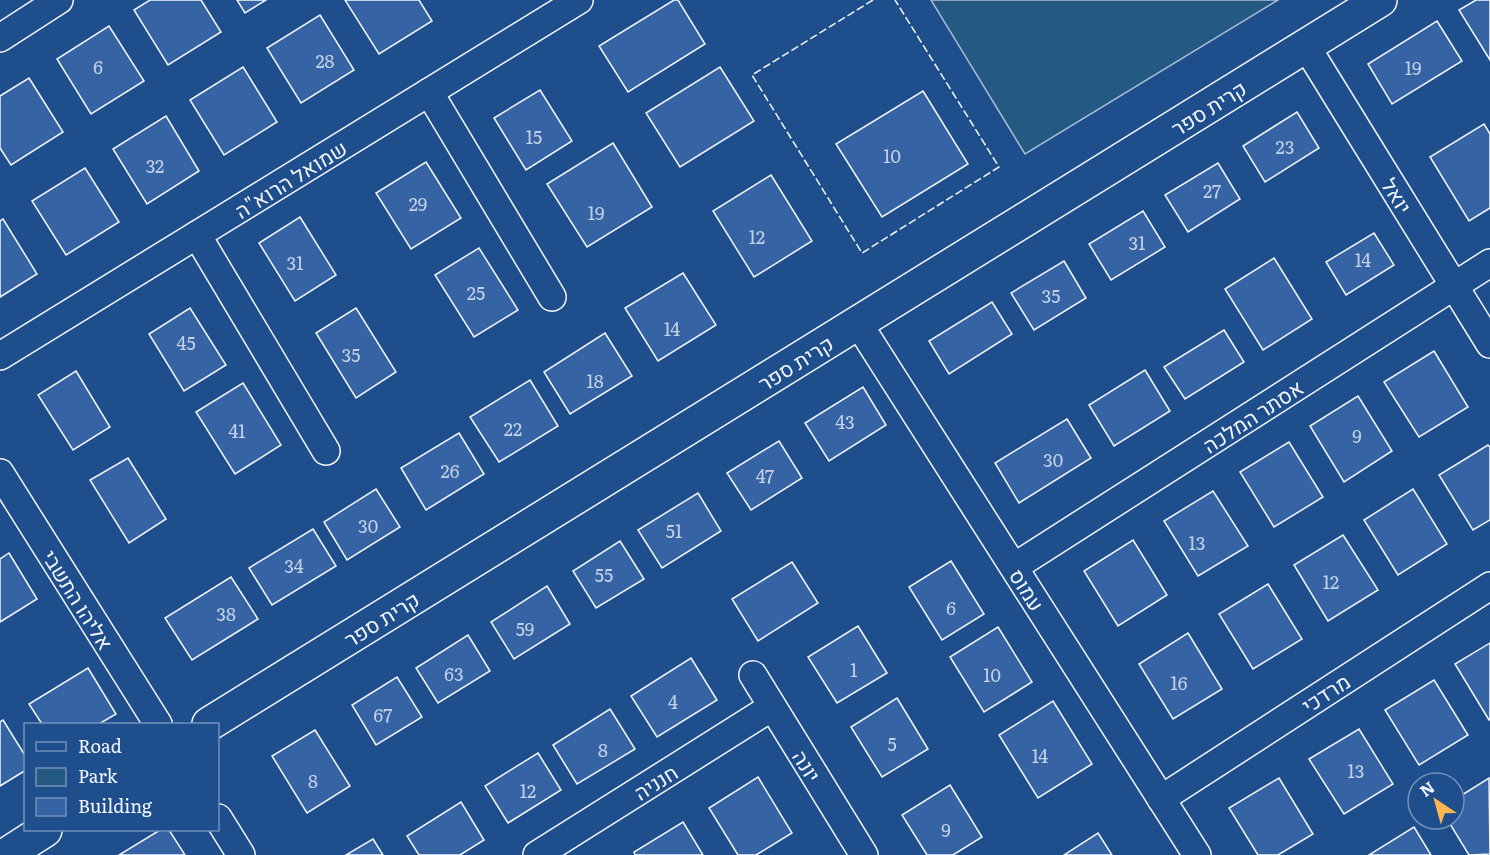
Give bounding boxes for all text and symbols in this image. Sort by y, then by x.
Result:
house number: 28 [315,47,335,74]
house number: 6 [93,53,103,80]
house number: 19 [1405,54,1421,81]
street label: קרית ספר [1164,72,1252,142]
house number: 15 [526,123,542,150]
street label: שמואל הרוא"ה [228,131,352,225]
house number: 23 [1276,133,1294,160]
house number: 10 [883,142,901,169]
house number: 32 [146,152,164,179]
street label: יואל [1375,171,1421,219]
house number: 27 [1203,177,1221,204]
house number: 29 [409,190,427,217]
house number: 19 [588,199,604,226]
house number: 12 [749,223,765,250]
house number: 31 [1128,229,1146,256]
house number: 14 [1355,246,1371,273]
house number: 31 [286,249,304,276]
house number: 25 [467,279,485,306]
house number: 35 [1042,282,1060,309]
house number: 14 [664,315,680,342]
street label: קרית ספר [751,327,839,397]
house number: 45 [176,329,196,356]
house number: 35 [342,341,360,368]
house number: 18 [586,367,604,394]
street label: אסתר המלכה [1196,371,1308,459]
house number: 43 [835,408,855,435]
house number: 22 [504,415,522,442]
house number: 41 [228,417,246,444]
house number: 9 [1352,422,1362,449]
house number: 30 [1043,446,1063,473]
house number: 26 [441,457,460,484]
house number: 47 [756,462,774,489]
house number: 30 [358,512,378,539]
house number: 51 [666,517,682,544]
house number: 13 [1188,529,1206,556]
street label: אליהו התשבי [36,543,122,655]
house number: 34 [284,552,304,579]
house number: 55 [595,561,613,588]
street label: עמוס [1003,562,1053,616]
house number: 12 [1323,568,1339,595]
street label: קרית ספר [337,583,425,653]
house number: 6 [946,594,956,621]
house number: 38 [216,600,236,627]
house number: 59 [516,615,534,642]
house number: 1 [850,656,858,683]
house number: 63 [444,660,464,687]
house number: 10 [983,661,1001,688]
street label: מרדכי [1295,665,1355,719]
house number: 16 [1171,669,1188,696]
house number: 4 [668,688,678,715]
house number: 67 [374,701,392,728]
legend [24,723,219,831]
house number: 5 [887,730,897,757]
text: Road [78,732,122,759]
house number: 8 [598,736,608,763]
house number: 14 [1032,742,1048,769]
street label: יונה [786,743,830,787]
street label: חנניה [627,755,683,807]
house number: 13 [1347,757,1365,784]
text: Park [78,762,119,789]
house number: 8 [308,767,318,794]
north arrow [1406,771,1466,831]
text: N [1414,774,1439,802]
house number: 12 [520,777,536,804]
text: Building [78,792,153,819]
house number: 9 [941,816,951,843]

